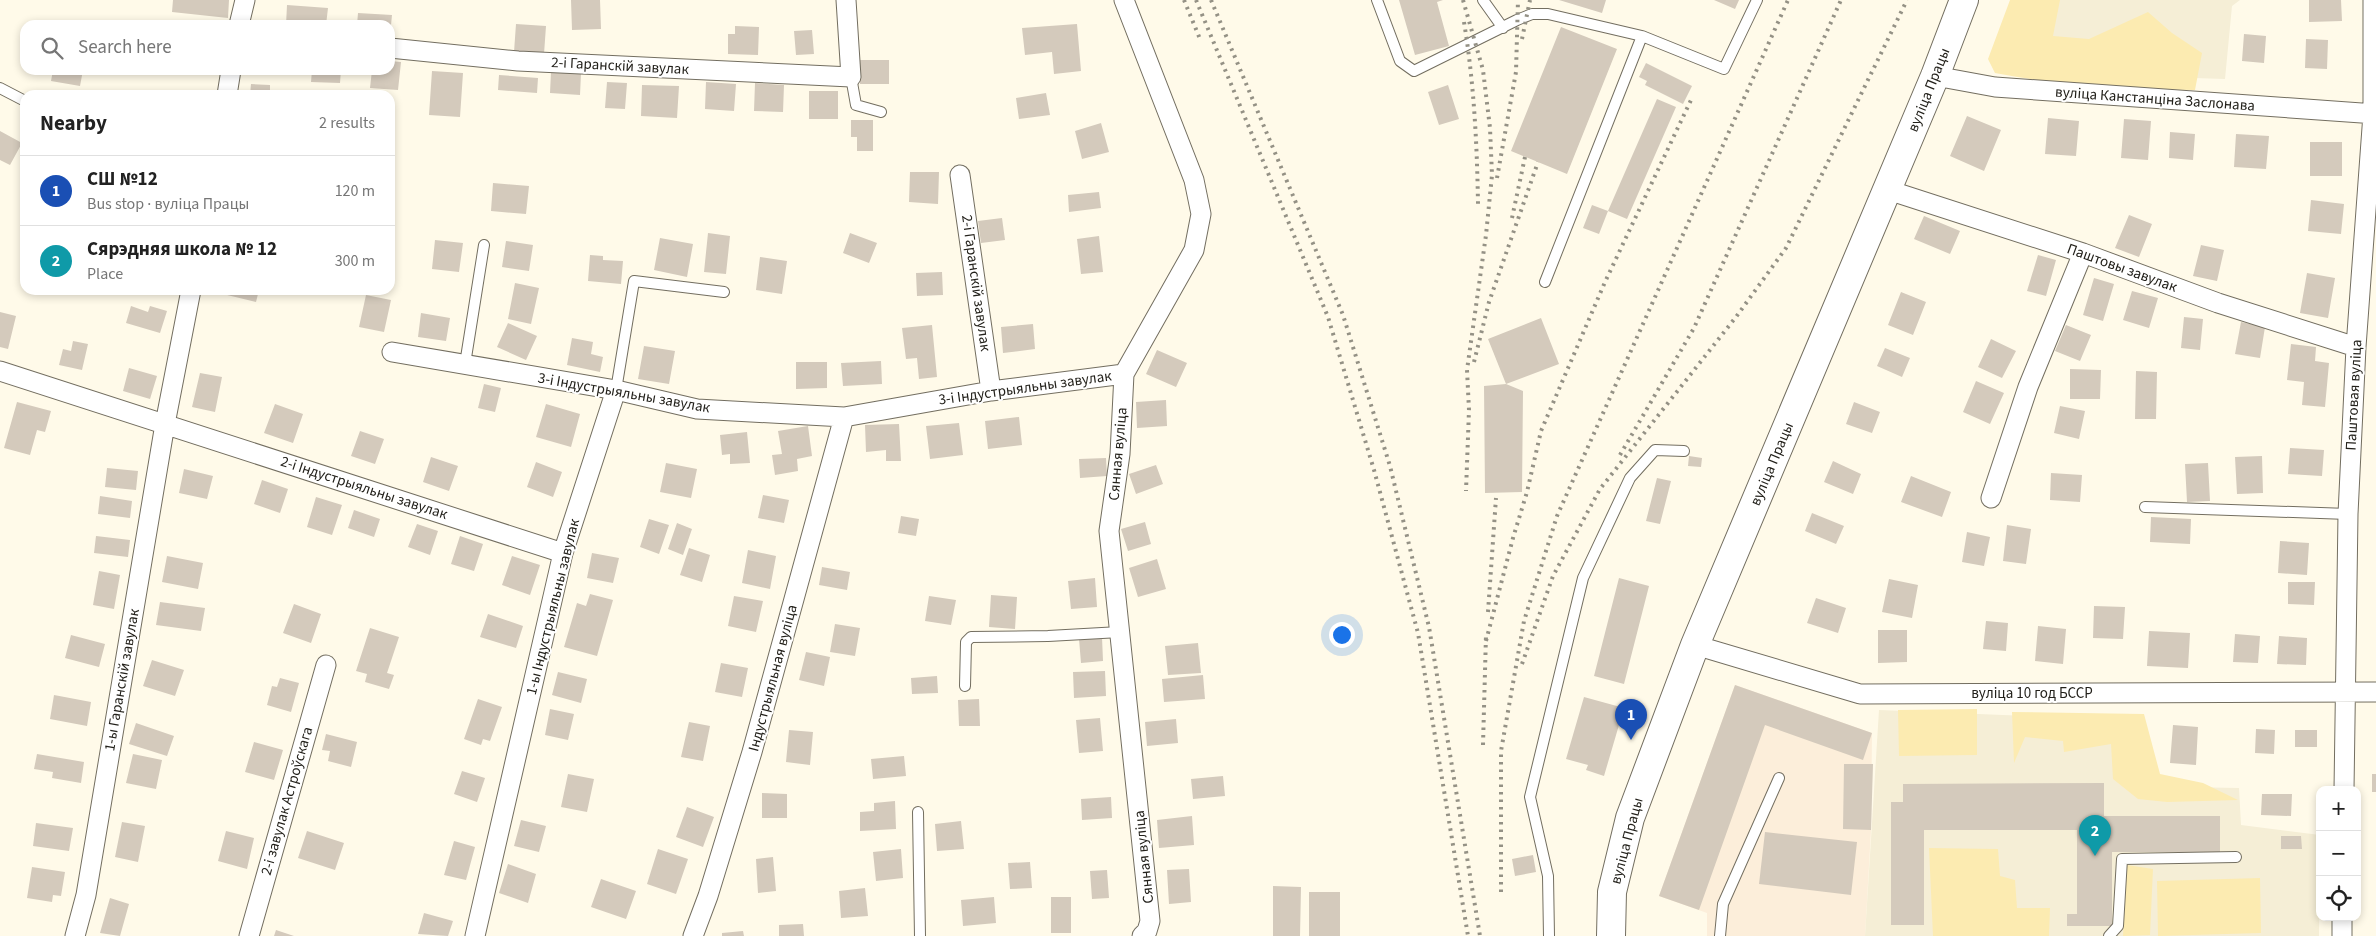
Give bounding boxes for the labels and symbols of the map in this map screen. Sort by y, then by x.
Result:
street label: вуліца Працы [1903,45,1955,135]
street label: 2-і Гаранскій завулак [551,52,690,80]
street label: вуліца Канстанціна Заслонава [2054,82,2256,116]
street label: 2-і Гаранскій завулак [956,213,996,353]
street label: Паштовы завулак [2064,238,2181,298]
street label: Паштовая вуліца [2341,339,2367,451]
street label: 3-і Індустрыяльны завулак [937,365,1113,411]
street label: 3-і Індустрыяльны завулак [536,368,712,419]
street label: Сянная вуліца [1103,406,1133,502]
street label: вуліца Працы [1745,419,1799,509]
street label: 2-і Індустрыяльны завулак [278,451,451,525]
street label: 1-ы Індустрыяльны завулак [521,516,585,697]
street label: Індустрыяльная вуліца [743,602,803,754]
street label: 1-ы Гаранскій завулак [99,607,145,753]
your location [1329,622,1355,648]
street label: вуліца 10 год БССР [1971,683,2093,704]
pin: 1 [1615,699,1647,740]
street label: 2-і завулак Астроўскага [256,724,318,878]
street label: вуліца Працы [1605,795,1649,887]
street label: Сянная вуліца [1129,809,1159,905]
pin: 2 [2079,815,2111,856]

